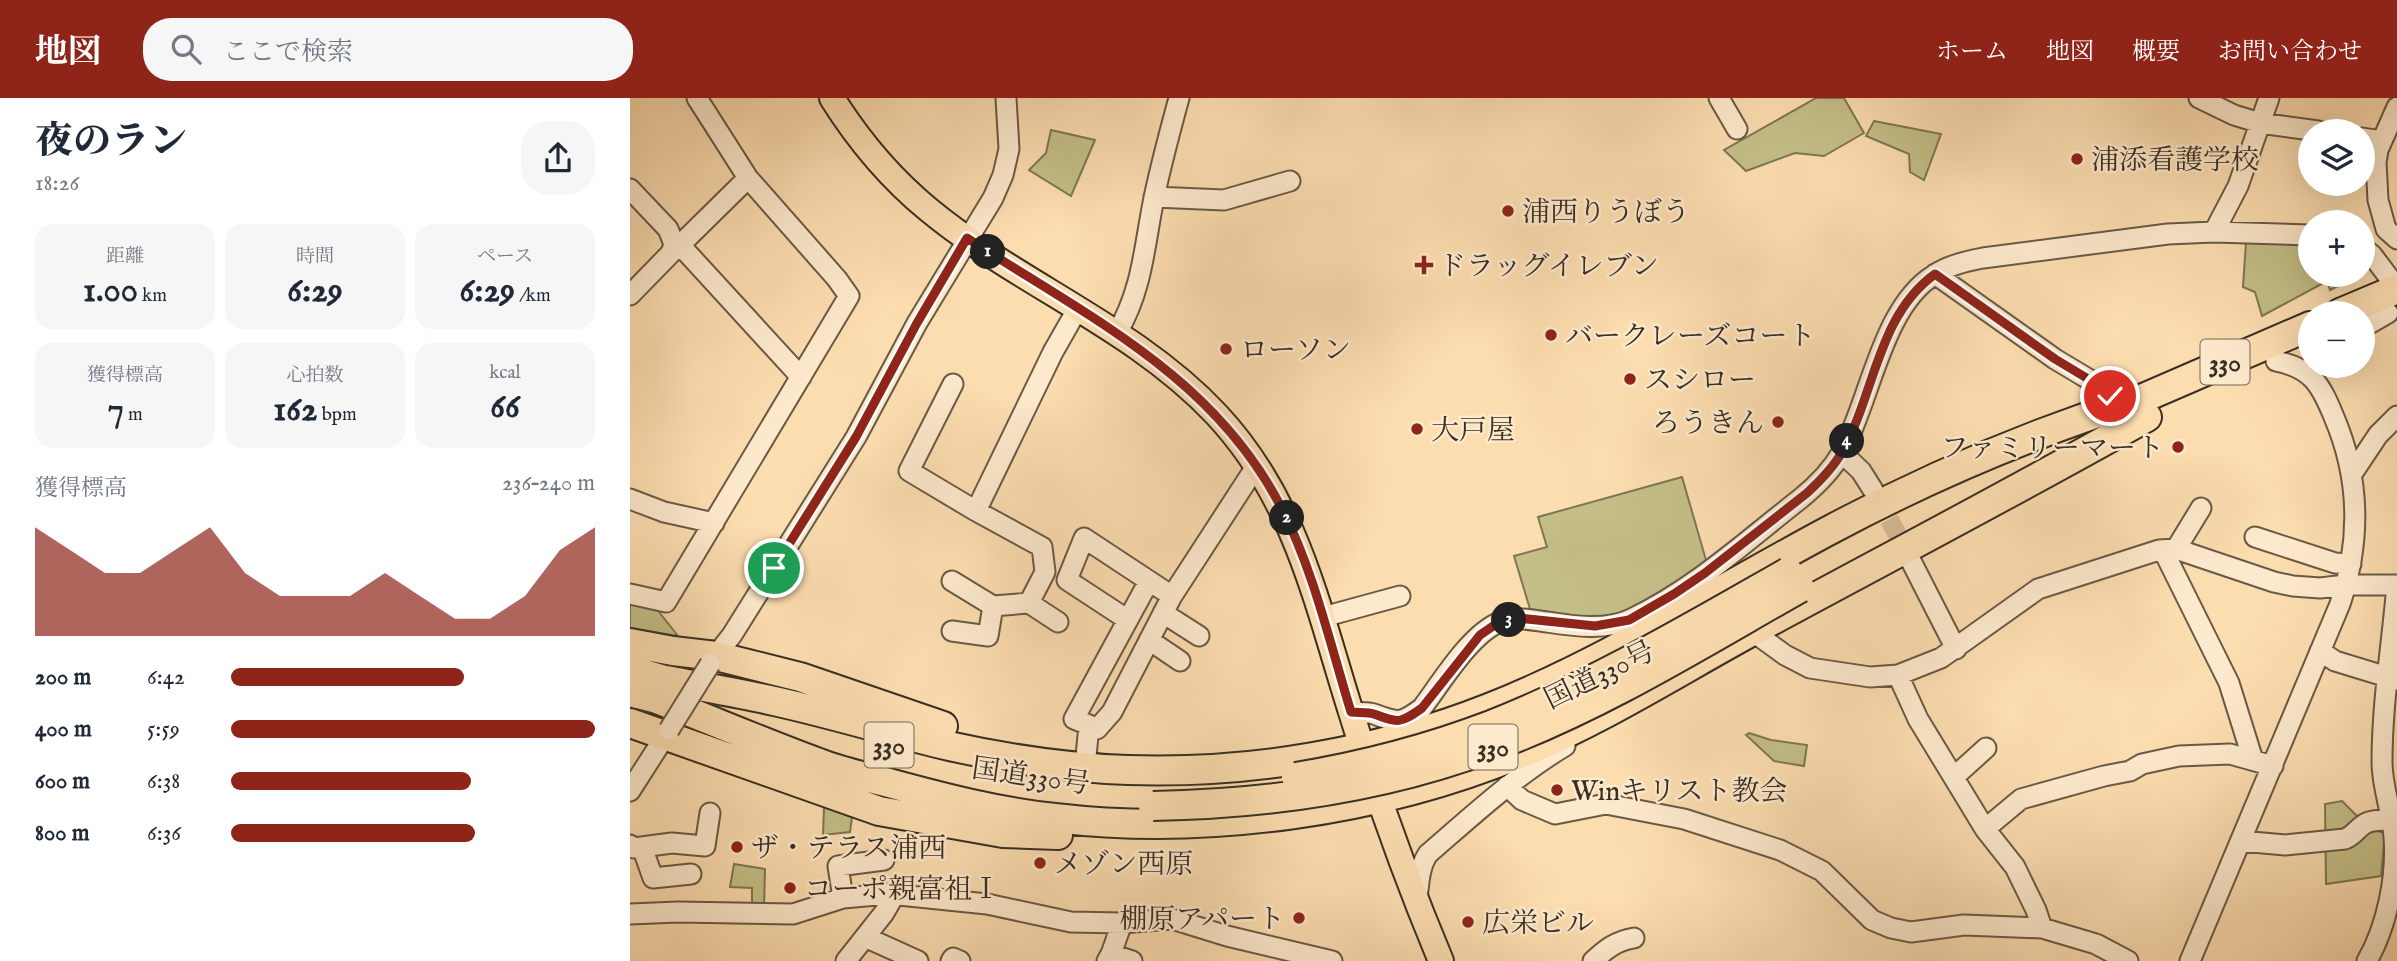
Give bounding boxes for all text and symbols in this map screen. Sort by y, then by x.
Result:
search box [143,18,633,81]
icon: search [167,30,205,68]
text: 地図 [35,32,101,74]
text: ここで検索 [223,36,353,69]
text: ホーム [1936,37,2008,68]
text: 地図 [2046,37,2094,68]
text: 概要 [2132,37,2180,68]
text: お問い合わせ [2218,37,2362,68]
text: 夜のラン [35,119,187,167]
map controls [2298,119,2375,378]
button: layers [2298,119,2375,196]
button: share [521,121,595,195]
place label: 浦添看護学校 [2091,144,2259,179]
marker: 浦添看護学校 [2069,151,2085,167]
text: 18:26 [35,169,79,198]
place label: 浦西りうぼう [1522,196,1690,231]
marker: 浦西りうぼう [1500,203,1516,219]
button: + [2298,210,2375,287]
pin: 1 [970,234,1006,270]
text: 1 [984,239,991,263]
text: 距離 [106,245,144,269]
text: 時間 [296,245,334,269]
text: ペース [477,245,533,269]
place label: ドラッグイレブン [1438,250,1659,285]
marker: ドラッグイレブン [1416,257,1432,273]
text: 1.00 [83,269,138,314]
text: 6:29 [287,269,343,314]
text: 6:29 [459,269,515,314]
text: km [138,284,167,308]
text: /km [515,284,551,308]
button: − [2298,301,2375,378]
place label: バークレーズコート [1565,320,1816,355]
marker: バークレーズコート [1543,327,1559,343]
place label: ローソン [1240,334,1351,369]
road number: 330 [2200,340,2250,384]
marker: ローソン [1218,341,1234,357]
text: kcal [489,361,521,385]
text: 獲得標高 [87,364,163,388]
text: 心拍数 [286,364,344,388]
place label: スシロー [1644,364,1756,399]
pin [2080,366,2140,426]
marker: スシロー [1622,371,1638,387]
icon: check [2091,377,2129,415]
text: 66 [490,385,520,430]
text: 7 [107,388,124,433]
text: 162 [273,388,318,433]
text: m [124,403,143,427]
text: bpm [318,403,357,427]
place label: ろうきん [1652,407,1764,442]
place label: 大戸屋 [1431,414,1515,449]
marker: ろうきん [1770,414,1786,430]
marker: 大戸屋 [1409,421,1425,437]
pin: 4 [1830,424,1864,458]
text: 4 [1842,428,1851,452]
place label: ファミリーマート [1941,432,2164,467]
marker: ファミリーマート [2170,439,2186,455]
text: 236–240 m [502,469,595,498]
text: 獲得標高 [35,474,127,503]
pin: 2 [1270,500,1304,536]
text: 2 [1282,505,1291,529]
pin [744,538,804,598]
icon: arrive [755,549,793,587]
pin: 3 [1492,602,1526,638]
text: 3 [1505,607,1512,631]
street label: 国道330号 [1539,635,1661,718]
text: 200 m [35,663,91,692]
text: 6:42 [147,663,185,692]
text: 400 m [35,715,92,744]
text: 5:59 [147,715,180,744]
road number: 330 [864,722,914,768]
road number: 330 [1468,724,1518,769]
street label: 国道330号 [969,752,1092,803]
text: 600 m [35,767,90,796]
text: 6:38 [147,767,180,796]
place label: Winキリスト教会 [1571,775,1788,810]
marker: Winキリスト教会 [1549,782,1565,798]
text: 800 m [35,819,89,848]
text: 6:36 [147,819,181,848]
place label: ザ・テラス浦西 [751,832,946,867]
marker: ザ・テラス浦西 [729,839,745,855]
place label: メゾン西原 [1054,848,1193,883]
marker: メゾン西原 [1032,855,1048,871]
place label: コーポ親富祖Ⅰ [804,873,1000,908]
marker: コーポ親富祖Ⅰ [782,880,798,896]
place label: 棚原アパート [1119,903,1285,938]
place label: 広栄ビル [1482,907,1594,942]
marker: 棚原アパート [1291,910,1307,926]
marker: 広栄ビル [1460,914,1476,930]

